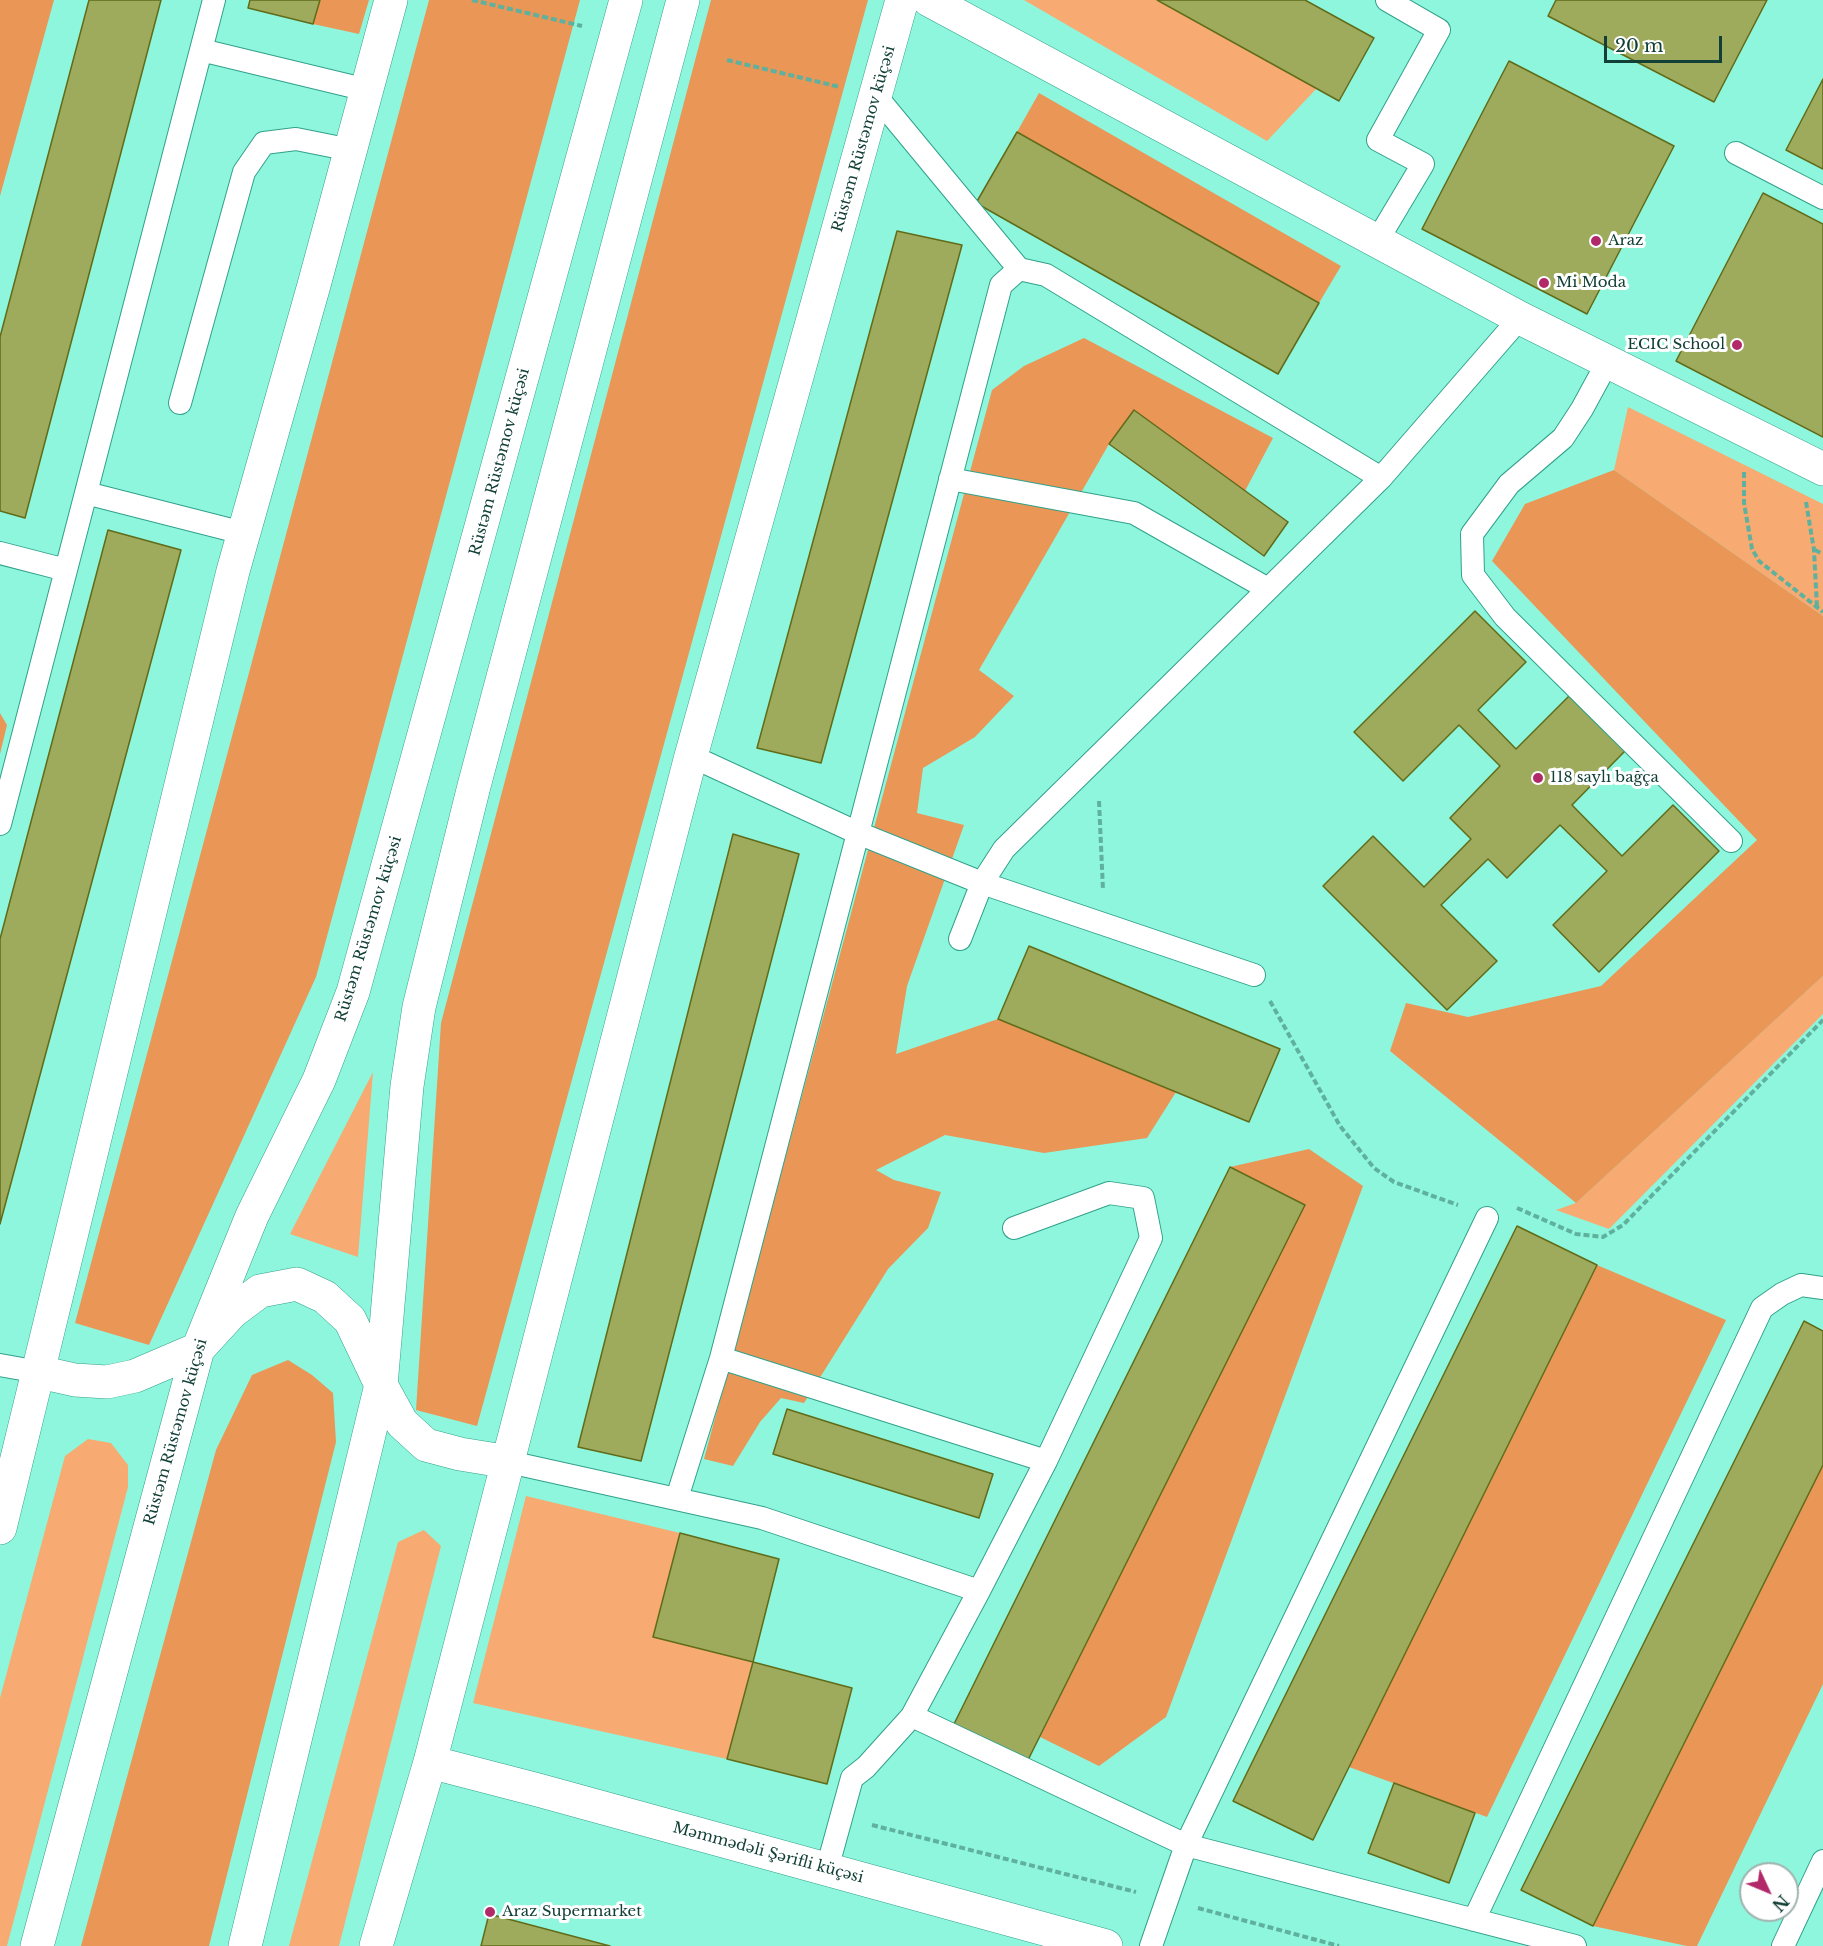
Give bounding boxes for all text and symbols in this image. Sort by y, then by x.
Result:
scale bar [1607,24,1726,62]
text: 20 m [1615,35,1663,57]
street label: Rüstəm Rüstəmov küçəsi [829,44,899,234]
place label: Araz [1608,232,1643,250]
marker: Araz [1589,234,1603,248]
place label: Mi Moda [1556,274,1626,292]
marker: Mi Moda [1537,276,1551,290]
place label: ECIC School [1627,336,1725,354]
marker: ECIC School [1730,338,1744,352]
street label: Rüstəm Rüstəmov küçəsi [466,366,534,558]
place label: 118 saylı bağça [1550,769,1659,787]
marker: 118 saylı bağça [1531,771,1545,785]
street label: Rüstəm Rüstəmov küçəsi [332,834,406,1024]
street label: Rüstəm Rüstəmov küçəsi [141,1337,211,1527]
street label: Məmmədəli Şərifli küçəsi [671,1819,865,1887]
north arrow [1739,1862,1799,1922]
text: N [1768,1891,1793,1915]
place label: Araz Supermarket [502,1903,642,1921]
marker: Araz Supermarket [483,1905,497,1919]

